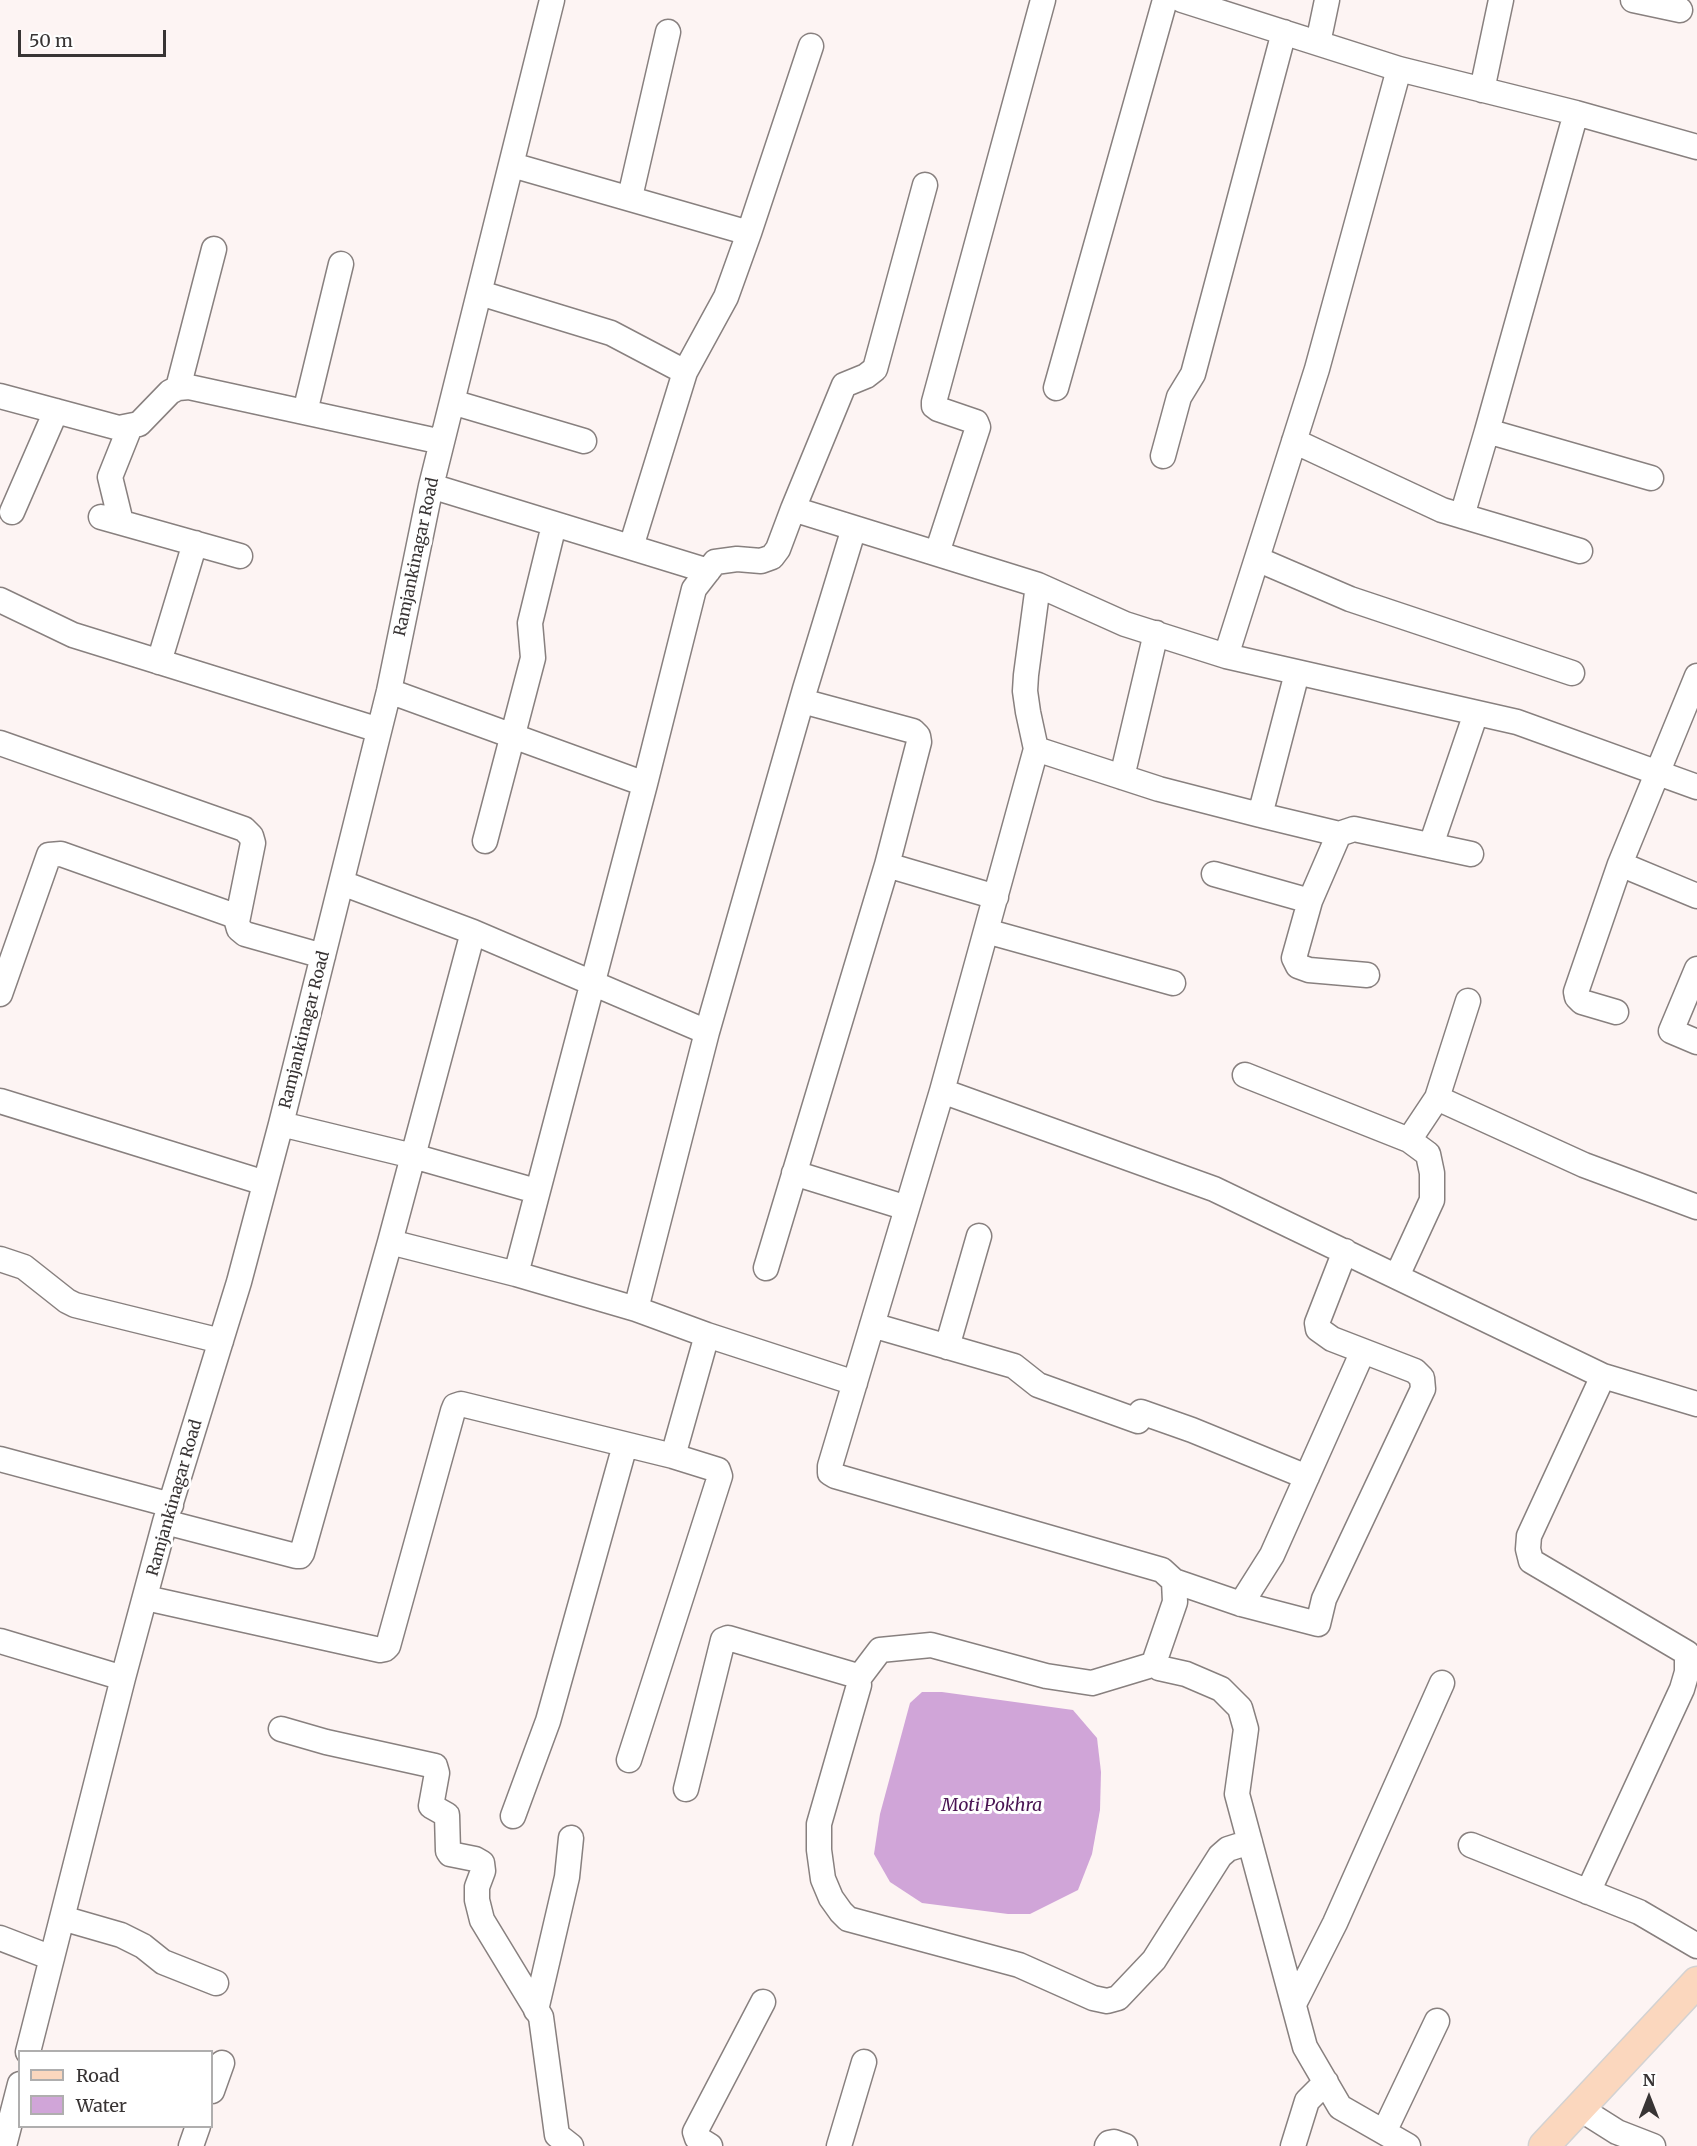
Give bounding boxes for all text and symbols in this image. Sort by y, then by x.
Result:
scale bar [21,18,170,56]
text: 50 m [29,29,73,52]
street label: Ramjankinagar Road [391,476,443,638]
street label: Ramjankinagar Road [276,949,334,1111]
street label: Ramjankinagar Road [143,1418,207,1578]
water label: Moti Pokhra [942,1795,1042,1817]
legend [18,2050,213,2128]
text: Road [76,2064,120,2087]
north arrow [1619,2068,1679,2128]
text: N [1643,2070,1655,2090]
text: Water [76,2094,127,2117]

